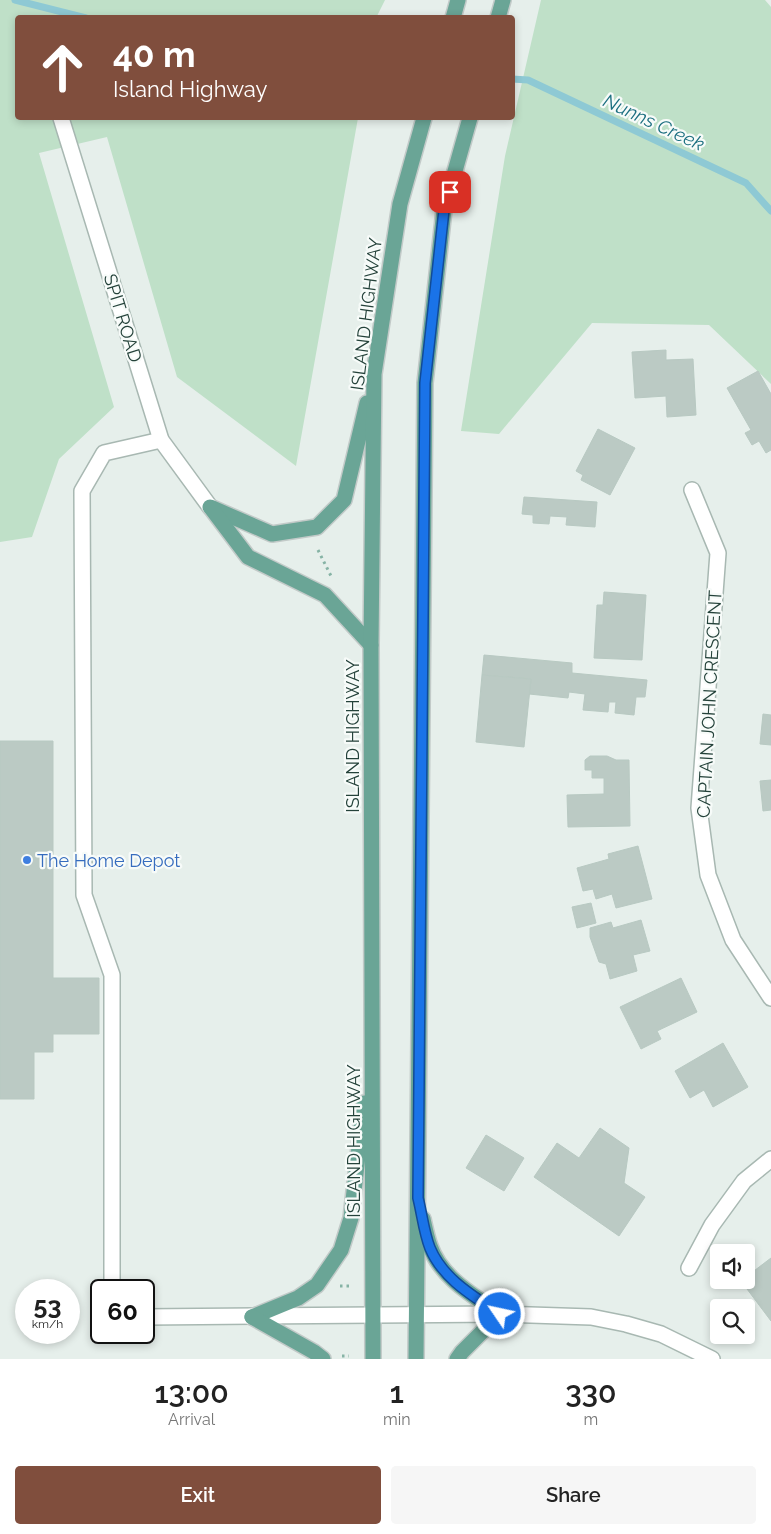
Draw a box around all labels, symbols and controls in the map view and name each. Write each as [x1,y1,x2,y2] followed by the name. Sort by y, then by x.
[113,34,195,75] text: 40 m
[30,35,95,100] icon: ahead
[113,76,267,102] text: Island Highway
[600,89,708,155] water label: Nunns Creek
[429,171,471,213] pin
[436,178,464,206] icon: arrive
[346,236,386,391] street label: ISLAND HIGHWAY
[100,271,146,365] street label: SPIT ROAD
[693,590,725,818] street label: CAPTAIN JOHN CRESCENT
[342,659,363,813] street label: ISLAND HIGHWAY
[37,850,180,871] place label: The Home Depot
[21,854,33,866] marker: The Home Depot
[343,1064,364,1218] street label: ISLAND HIGHWAY
[710,1244,755,1344] map controls
[710,1244,755,1289] button: sound
[90,1279,155,1344] speed limit sign: 60
[473,1287,525,1339] position arrow
[34,1290,61,1320] text: 53
[710,1299,755,1344] button: search
[32,1317,63,1331] text: km/h
[154,1375,229,1410] text: 13:00
[390,1375,404,1410] text: 1
[565,1375,617,1410] text: 330
[168,1410,215,1429] text: Arrival
[383,1410,411,1429] text: min
[583,1410,598,1429] text: m
[15,1466,381,1524] button: Exit
[391,1466,756,1524] button: Share

